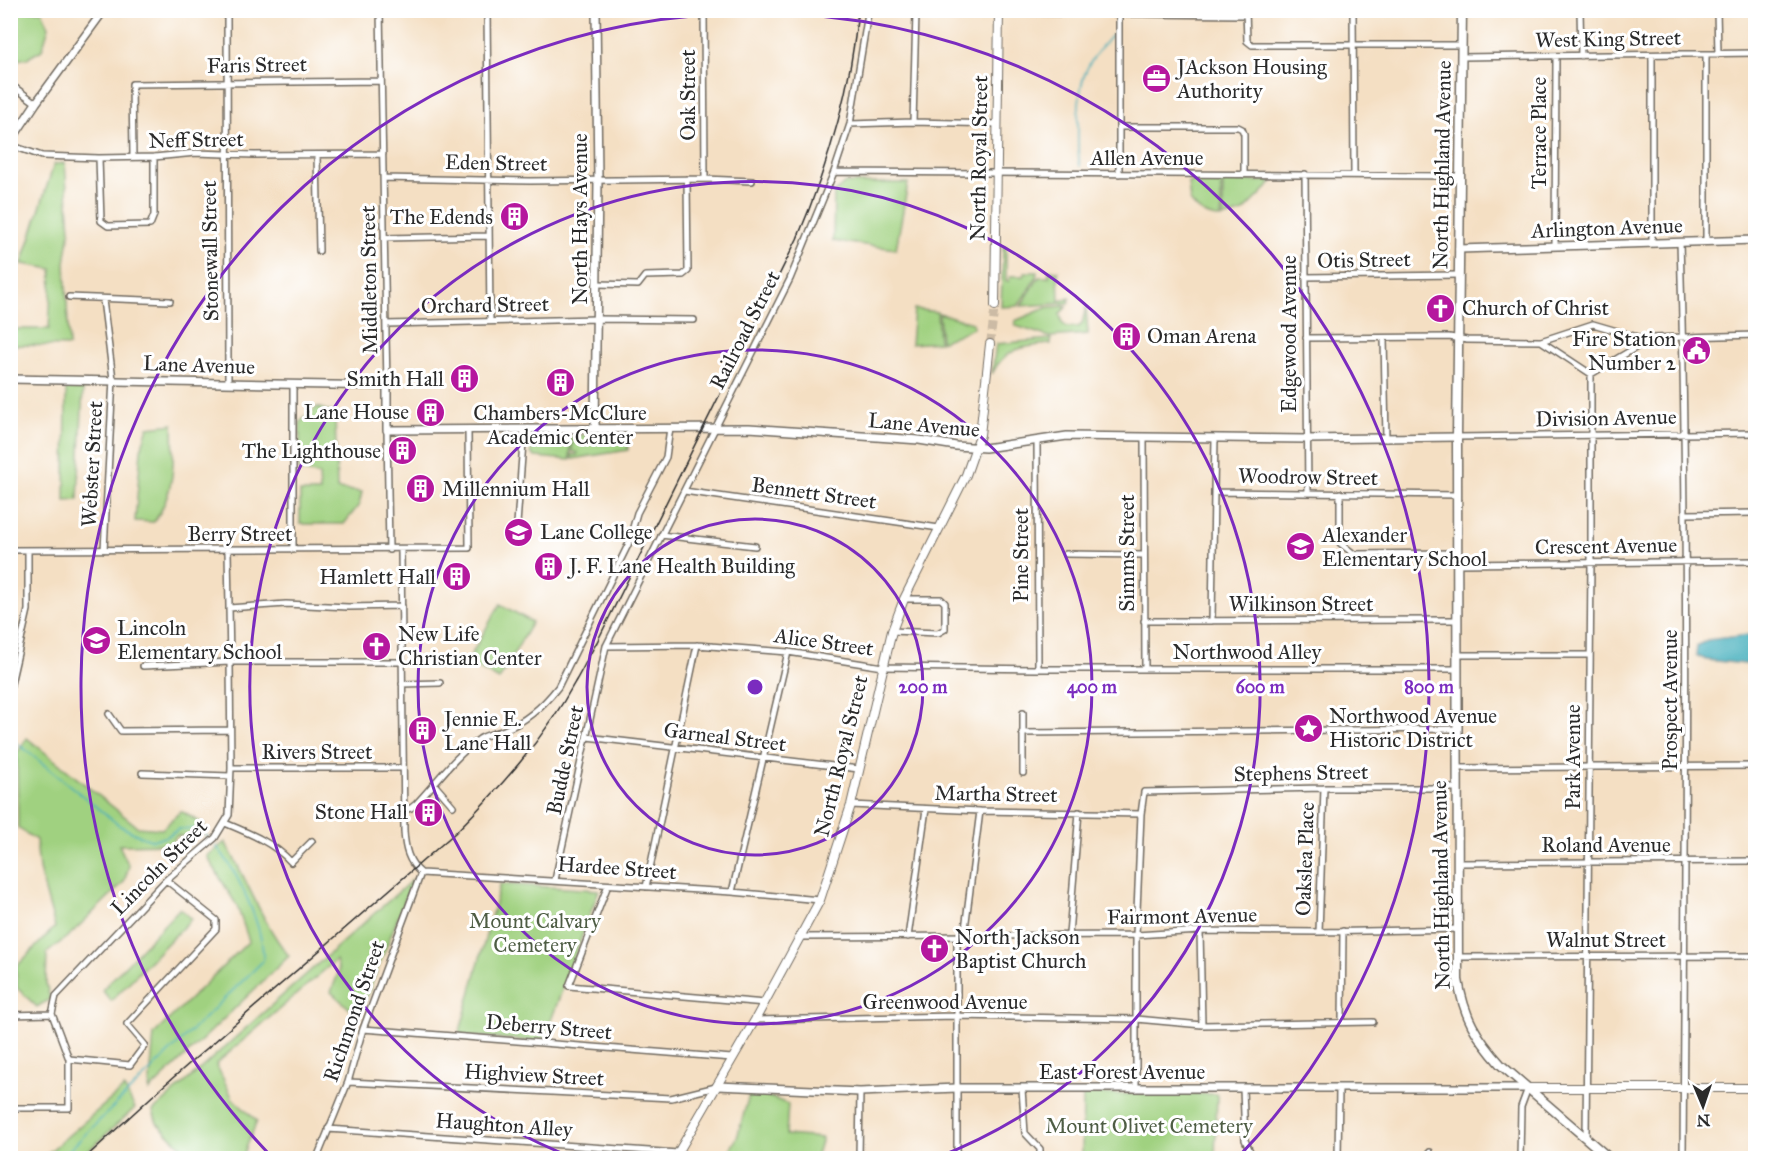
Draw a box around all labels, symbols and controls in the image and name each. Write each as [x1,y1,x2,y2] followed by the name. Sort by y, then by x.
[1535,25,1682,53] street label: West King Street
[675,49,701,141] street label: Oak Street
[207,51,308,79] street label: Faris Street
[1175,54,1327,104] place label: JAckson Housing Authority
[1427,60,1457,270] street label: North Highland Avenue
[1140,63,1172,95] office icon: JAckson Housing Authority
[965,74,993,241] street label: North Royal Street
[1526,77,1552,189] street label: Terrace Place
[148,126,245,154] street label: Neff Street
[567,133,593,305] street label: North Hays Avenue
[1089,145,1204,171] street label: Allen Avenue
[445,149,548,177] street label: Eden Street
[196,180,224,322] street label: Stonewall Street
[498,201,530,233] building icon: The Edends
[390,204,493,230] place label: The Edends
[355,205,383,355] street label: Middleton Street
[1530,212,1683,244] street label: Arlington Avenue
[1317,246,1412,274] street label: Otis Street
[1276,255,1302,413] street label: Edgewood Avenue
[704,266,786,394] street label: Railroad Street
[421,291,550,319] street label: Orchard Street
[1425,292,1457,324] church icon: Church of Christ
[1462,295,1609,321] place label: Church of Christ
[1110,320,1142,352] building icon: Oman Arena
[1147,323,1256,349] place label: Oman Arena
[1572,326,1677,376] place label: Fire Station Number 2
[1681,335,1713,367] public building icon: Fire Station Number 2
[143,350,256,380] street label: Lane Avenue
[449,363,481,395] building icon: Smith Hall
[347,366,444,392] place label: Smith Hall
[544,366,576,398] building icon: Chambers-McClure Academic Center
[414,396,446,428] building icon: Lane House
[304,399,409,425] place label: Lane House
[76,400,108,528] street label: Webster Street
[473,400,647,450] place label: Chambers-McClure Academic Center
[1535,404,1677,432] street label: Division Avenue
[867,407,981,443] street label: Lane Avenue
[386,435,418,467] building icon: The Lighthouse
[242,438,381,464] place label: The Lighthouse
[1238,463,1379,491] street label: Woodrow Street
[750,471,879,515] street label: Bennett Street
[405,473,437,505] building icon: Millennium Hall
[442,476,590,502] place label: Millennium Hall
[1114,494,1140,612] street label: Simms Street
[1008,507,1034,602] street label: Pine Street
[503,516,535,548] school or university icon: Lane College
[540,519,653,545] place label: Lane College
[188,521,293,547] street label: Berry Street
[1321,522,1487,572] place label: Alexander Elementary School
[1285,531,1317,563] school or university icon: Alexander Elementary School
[1535,532,1678,560] street label: Crescent Avenue
[532,550,564,582] building icon: J. F. Lane Health Building
[567,553,795,579] place label: J. F. Lane Health Building
[441,561,473,593] building icon: Hamlett Hall
[319,564,436,590] place label: Hamlett Hall
[1229,591,1374,617] street label: Wilkinson Street
[117,615,282,665] place label: Lincoln Elementary School
[398,621,542,671] place label: New Life Christian Center
[772,622,876,662] street label: Alice Street
[80,624,112,656] school or university icon: Lincoln Elementary School
[1657,629,1683,771] street label: Prospect Avenue
[361,630,393,662] church icon: New Life Christian Center
[1173,639,1323,665] street label: Northwood Alley
[808,672,874,840] street label: North Royal Street
[899,676,948,698] text: 200 m
[1067,676,1118,699] text: 400 m
[1235,676,1285,698] text: 600 m
[1404,676,1455,698] text: 800 m
[745,677,765,697] centre of rings
[541,702,589,817] street label: Budde Street
[1329,703,1497,753] place label: Northwood Avenue Historic District
[1560,704,1586,810] street label: Park Avenue
[442,706,532,756] place label: Jennie E. Lane Hall
[1292,712,1324,744] place icon: Northwood Avenue Historic District
[407,715,439,747] building icon: Jennie E. Lane Hall
[662,717,788,757] street label: Garneal Street
[261,739,373,765] street label: Rivers Street
[1233,759,1369,787] street label: Stephens Street
[934,780,1058,808] street label: Martha Street
[1426,780,1456,990] street label: North Highland Avenue
[413,796,445,828] building icon: Stone Hall
[315,799,408,825] place label: Stone Hall
[1290,801,1320,917] street label: Oakslea Place
[105,813,213,921] street label: Lincoln Street
[1541,832,1671,858] street label: Roland Avenue
[556,851,678,885] street label: Hardee Street
[1107,902,1258,930] street label: Fairmont Avenue
[469,908,602,958] park label: Mount Calvary Cemetery
[955,924,1087,974] place label: North Jackson Baptist Church
[1546,927,1667,953] street label: Walnut Street
[918,933,950,965] church icon: North Jackson Baptist Church
[318,936,391,1085] street label: Richmond Street
[863,989,1028,1015] street label: Greenwood Avenue
[485,1009,614,1046] street label: Deberry Street
[463,1058,605,1092] street label: Highview Street
[1039,1059,1206,1085] street label: East Forest Avenue
[1673,1076,1733,1136] north arrow
[434,1107,575,1143] street label: Haughton Alley
[1696,1111,1711,1130] text: N
[1045,1113,1254,1139] park label: Mount Olivet Cemetery

